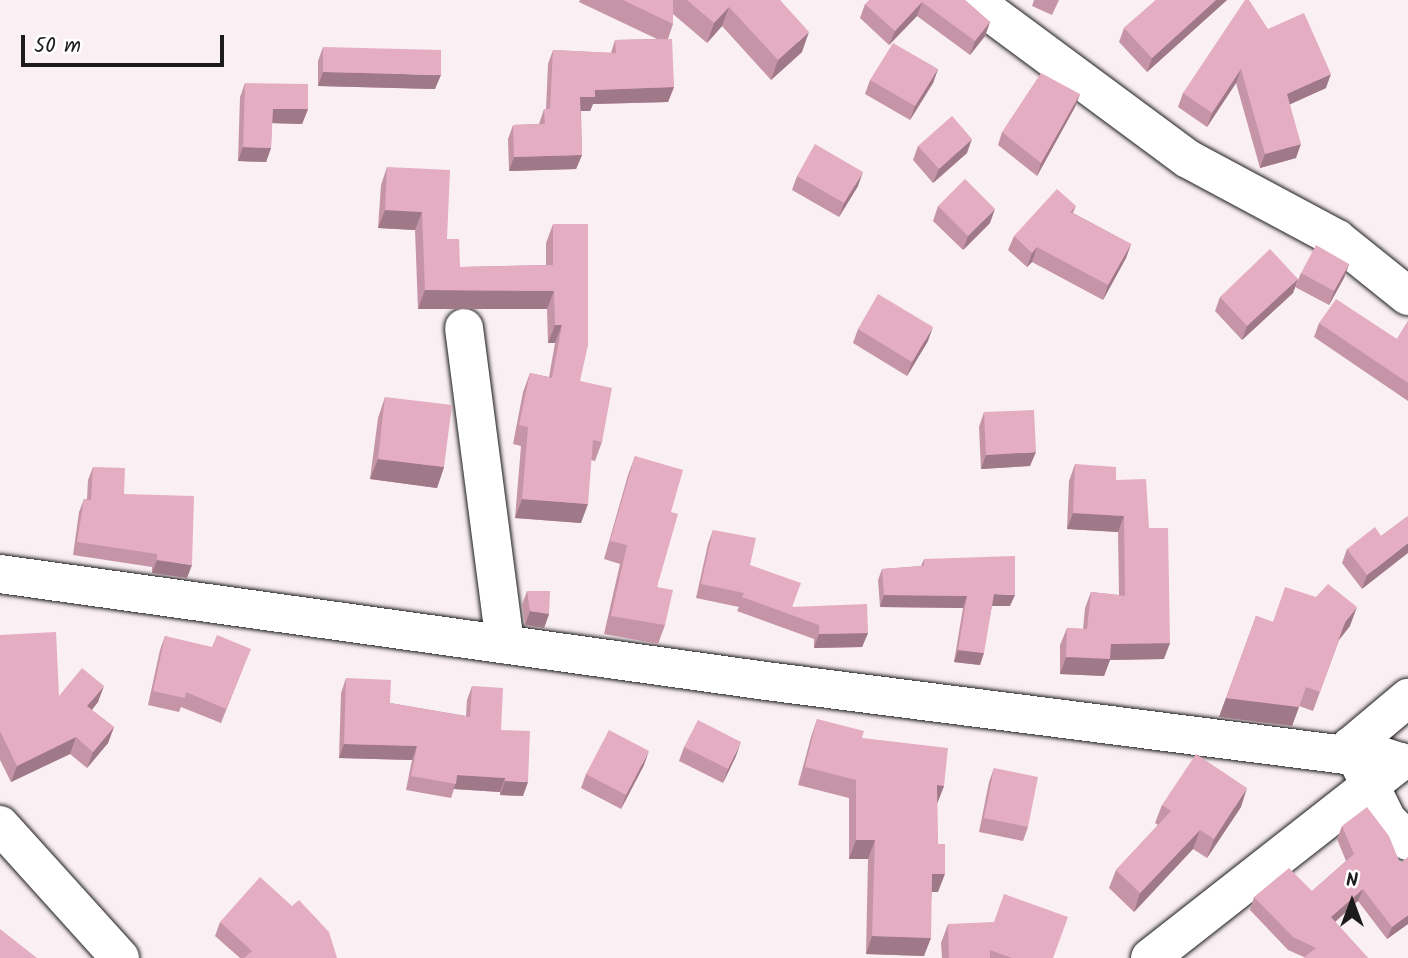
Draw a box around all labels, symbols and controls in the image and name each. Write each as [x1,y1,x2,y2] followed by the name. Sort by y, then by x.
[24,21,228,65] scale bar
[34,30,81,63] text: 50 m
[1346,866,1358,896] text: N
[1317,867,1387,937] north arrow

